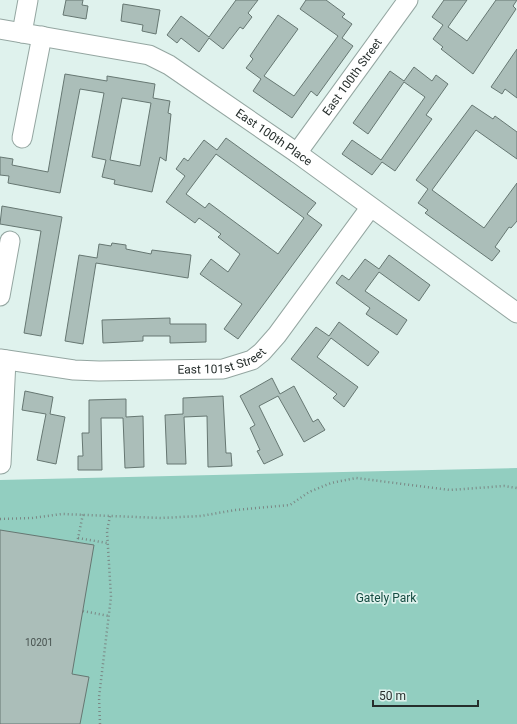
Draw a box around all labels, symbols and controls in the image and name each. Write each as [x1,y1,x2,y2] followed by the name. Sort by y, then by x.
[320,36,385,118] street label: East 100th Street
[233,106,315,169] street label: East 100th Place
[177,345,269,377] street label: East 101st Street
[356,591,417,605] park label: Gately Park
[25,637,53,648] house number: 10201
[373,682,478,708] scale bar
[379,689,406,703] text: 50 m

